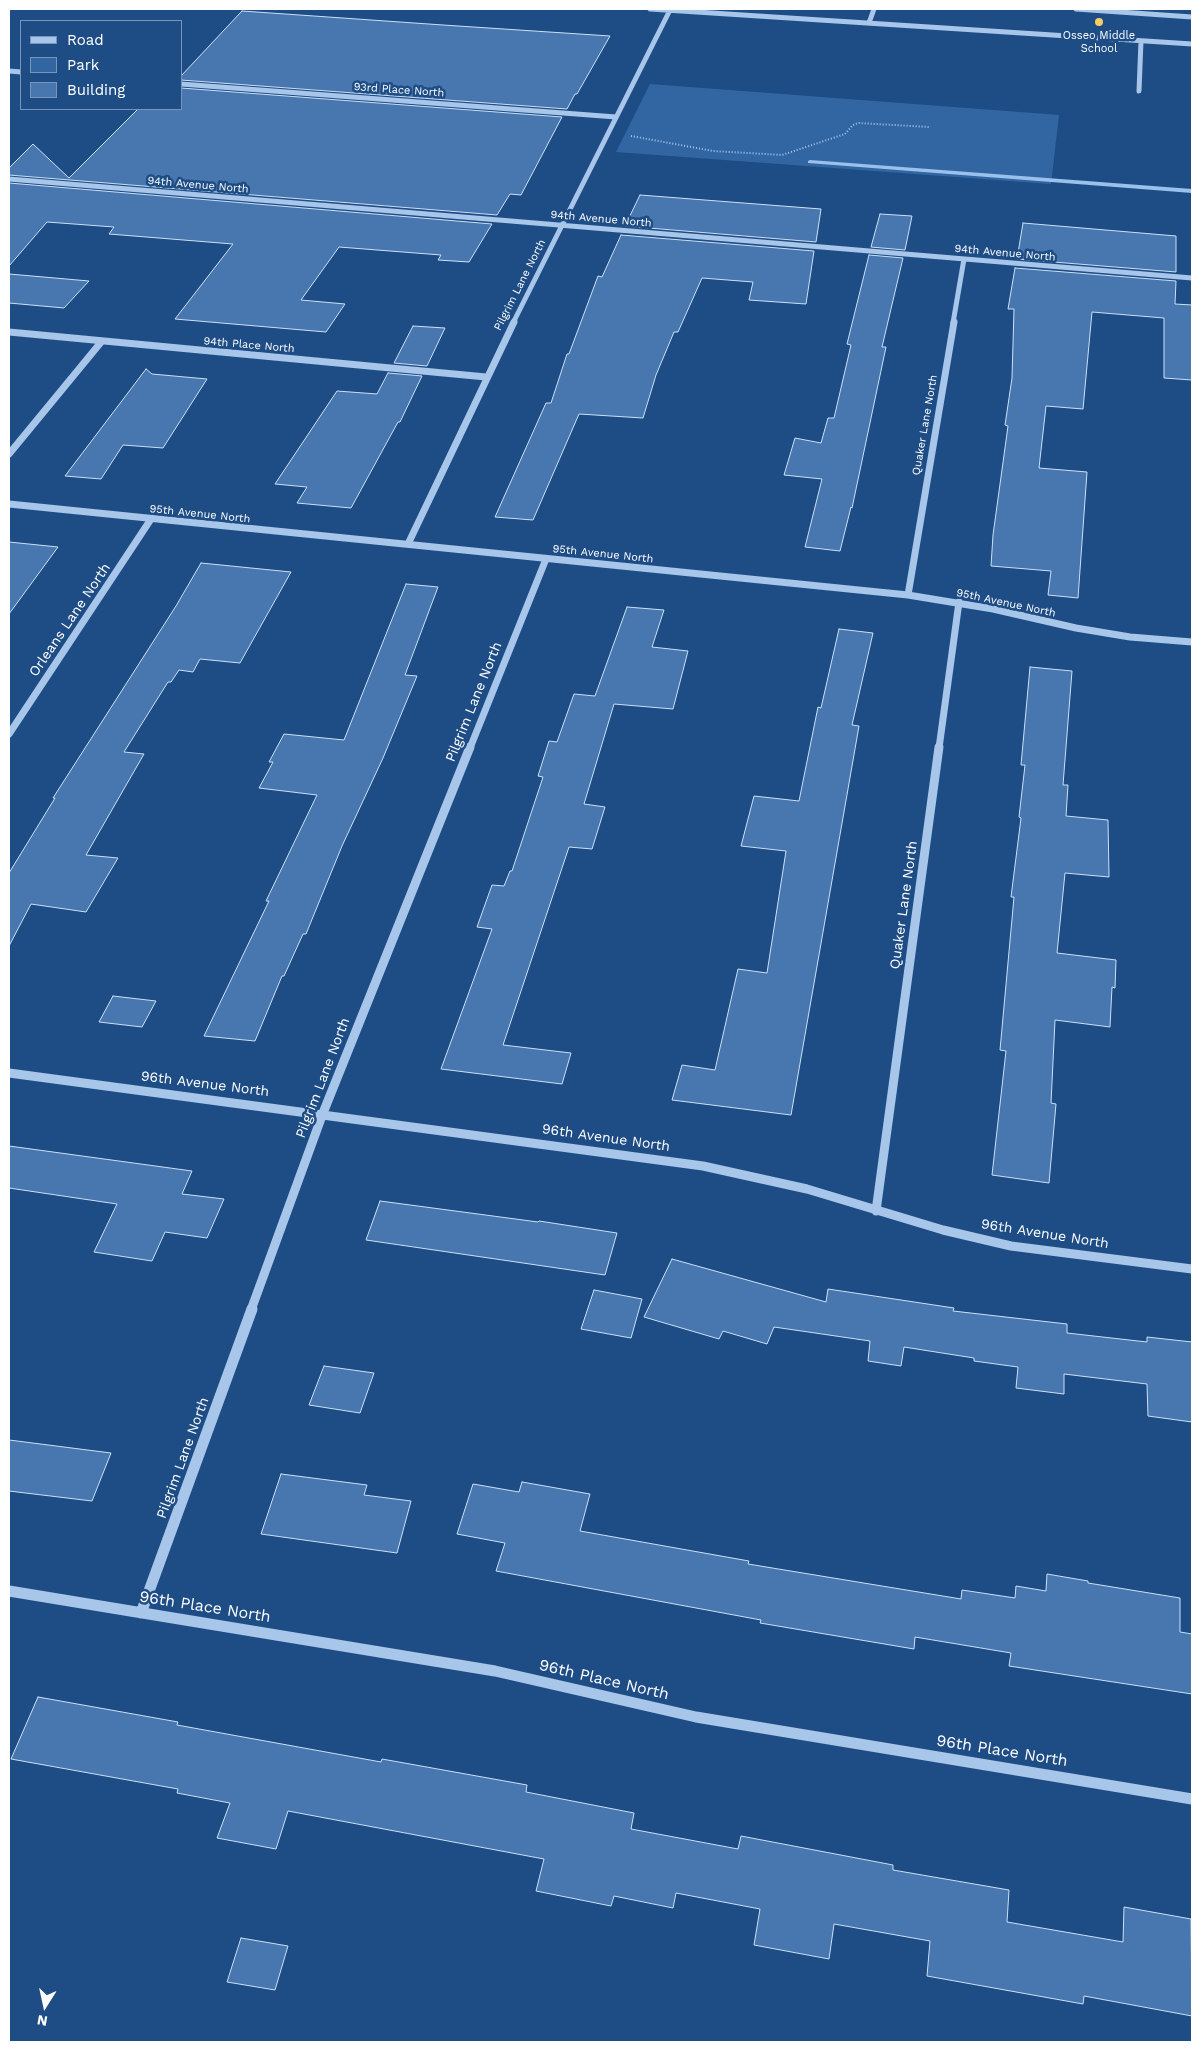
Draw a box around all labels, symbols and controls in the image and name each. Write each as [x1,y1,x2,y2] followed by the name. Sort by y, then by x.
[1093,16,1105,28] marker: Osseo Middle School
[20,20,182,110] legend
[1063,29,1135,55] place label: Osseo Middle School
[67,31,104,49] text: Road
[67,56,99,74] text: Park
[353,80,445,100] street label: 93rd Place North
[67,81,125,99] text: Building
[147,174,249,196] street label: 94th Avenue North
[550,208,652,230] street label: 94th Avenue North
[491,237,549,333] street label: Pilgrim Lane North
[954,242,1056,264] street label: 94th Avenue North
[203,334,295,356] street label: 94th Place North
[910,374,940,476] street label: Quaker Lane North
[149,502,251,526] street label: 95th Avenue North
[552,542,654,566] street label: 95th Avenue North
[26,560,114,680] street label: Orleans Lane North
[955,586,1057,620] street label: 95th Avenue North
[442,640,506,764] street label: Pilgrim Lane North
[887,840,921,970] street label: Quaker Lane North
[292,1015,354,1141] street label: Pilgrim Lane North
[140,1068,270,1100] street label: 96th Avenue North
[541,1121,671,1155] street label: 96th Avenue North
[980,1216,1110,1252] street label: 96th Avenue North
[153,1395,213,1521] street label: Pilgrim Lane North
[138,1587,272,1627] street label: 96th Place North
[537,1656,671,1704] street label: 96th Place North
[935,1731,1069,1771] street label: 96th Place North
[20,1981,70,2031] north arrow
[36,2012,49,2030] text: N

